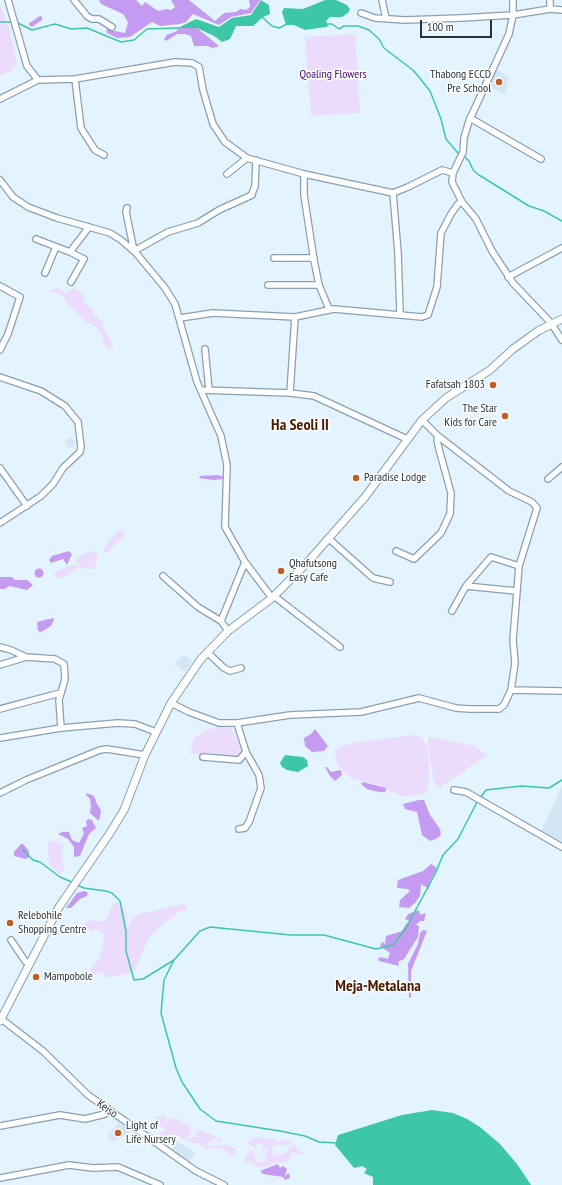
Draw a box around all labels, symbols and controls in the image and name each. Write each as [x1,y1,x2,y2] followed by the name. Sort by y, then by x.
[422,12,494,38] scale bar
[427,19,454,34] text: 100 m
[299,68,367,82] park label: Qoaling Flowers
[430,68,491,96] place label: Thabong ECCD Pre School
[494,77,504,87] marker: Thabong ECCD Pre School
[426,378,485,392] place label: Fafatsah 1803
[488,380,498,390] marker: Fafatsah 1803
[444,402,497,430] place label: The Star Kids for Care
[500,411,510,421] marker: The Star Kids for Care
[271,415,329,435] district label: Ha Seoli II
[364,471,426,485] place label: Paradise Lodge
[351,473,361,483] marker: Paradise Lodge
[289,557,337,585] place label: Qhafutsong Easy Cafe
[276,566,286,576] marker: Qhafutsong Easy Cafe
[18,909,87,937] place label: Relebohile Shopping Centre
[5,918,15,928] marker: Relebohile Shopping Centre
[44,970,93,984] place label: Mampobole
[31,972,41,982] marker: Mampobole
[335,976,421,996] district label: Meja-Metalana
[94,1097,120,1121] street label: Keiso
[126,1119,176,1147] place label: Light of Life Nursery
[113,1128,123,1138] marker: Light of Life Nursery

